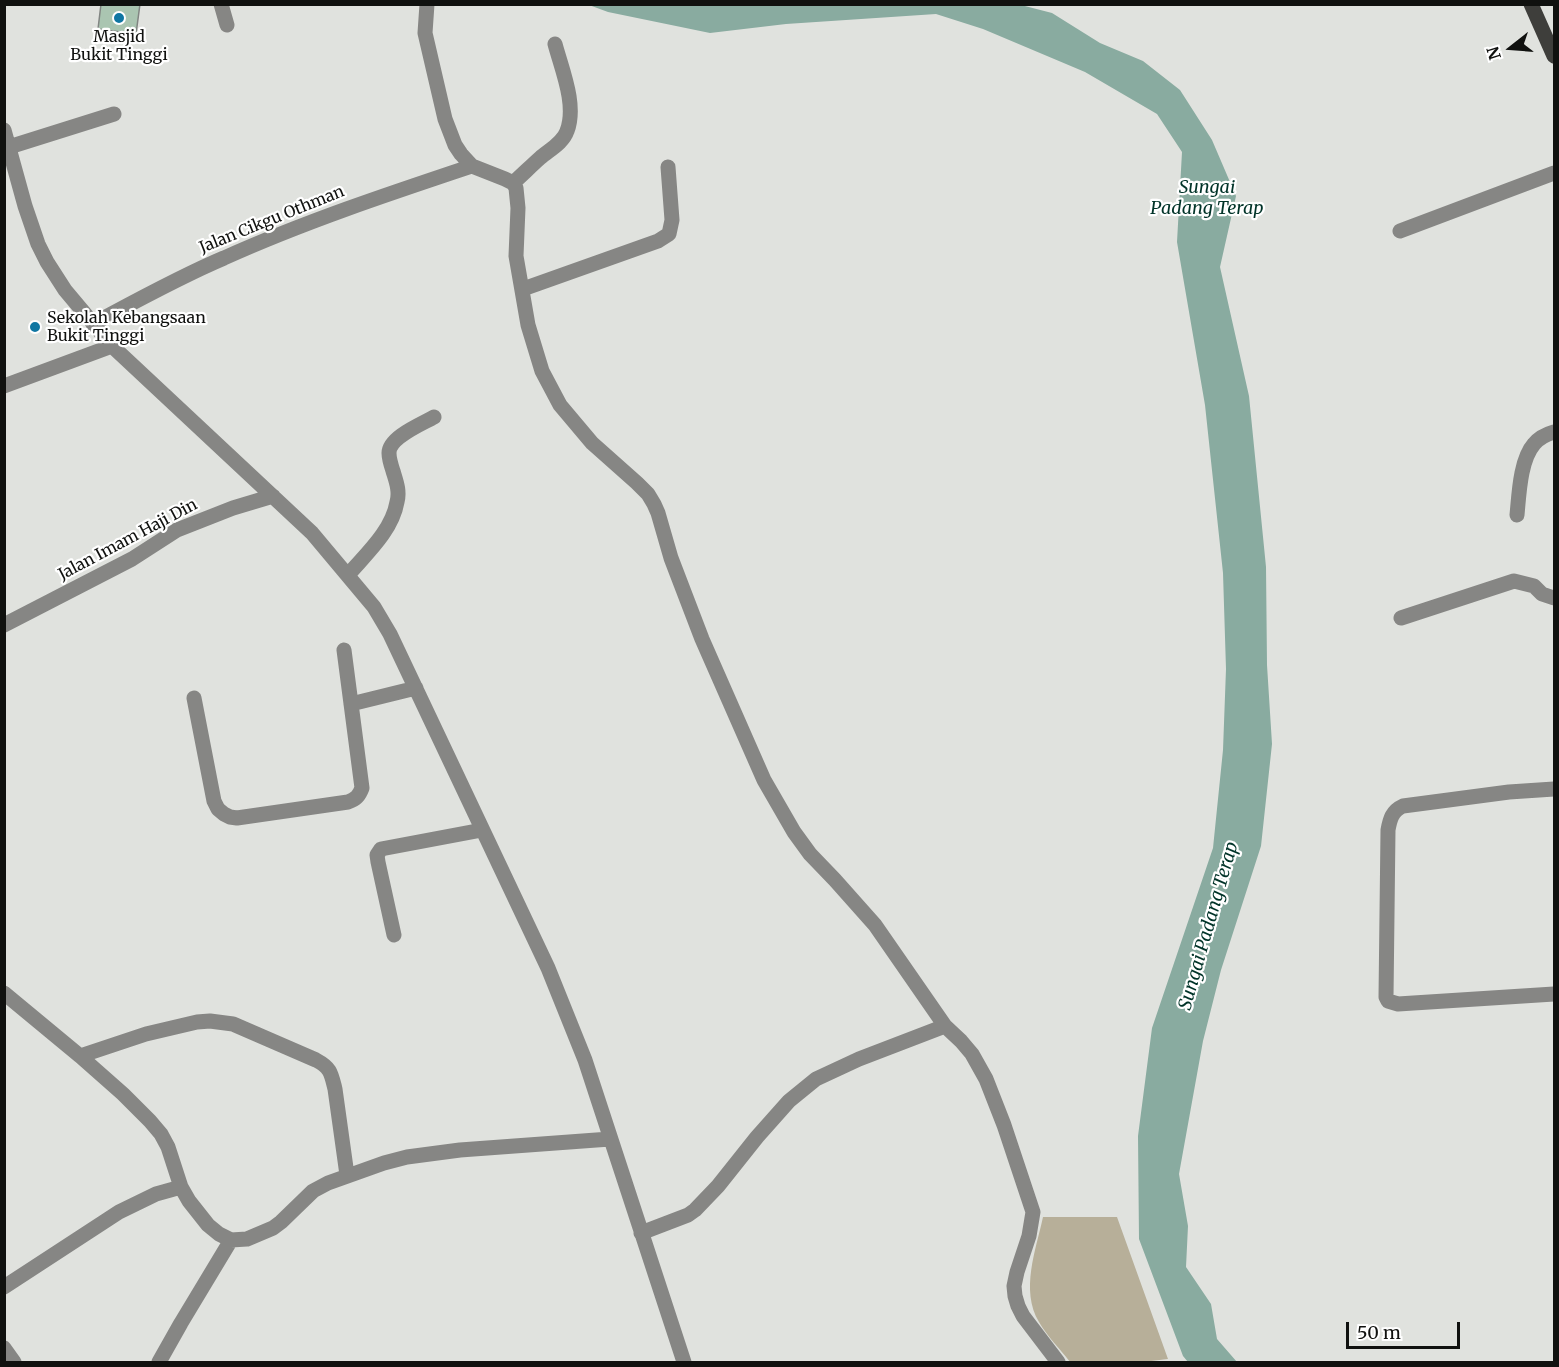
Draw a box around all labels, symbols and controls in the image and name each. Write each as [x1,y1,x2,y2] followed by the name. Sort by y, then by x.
[112,11,126,25] marker: Masjid Bukit Tinggi
[1481,18,1541,78] north arrow
[70,27,168,65] place label: Masjid Bukit Tinggi
[1482,44,1505,62] text: N
[1150,177,1264,219] water label: Sungai Padang Terap
[197,182,347,258] street label: Jalan Cikgu Othman
[47,308,206,346] place label: Sekolah Kebangsaan Bukit Tinggi
[28,320,42,334] marker: Sekolah Kebangsaan Bukit Tinggi
[55,495,201,585] street label: Jalan Imam Haji Din
[1175,840,1243,1012] water label: Sungai Padang Terap
[1349,1310,1463,1348] scale bar
[1357,1321,1401,1344] text: 50 m

